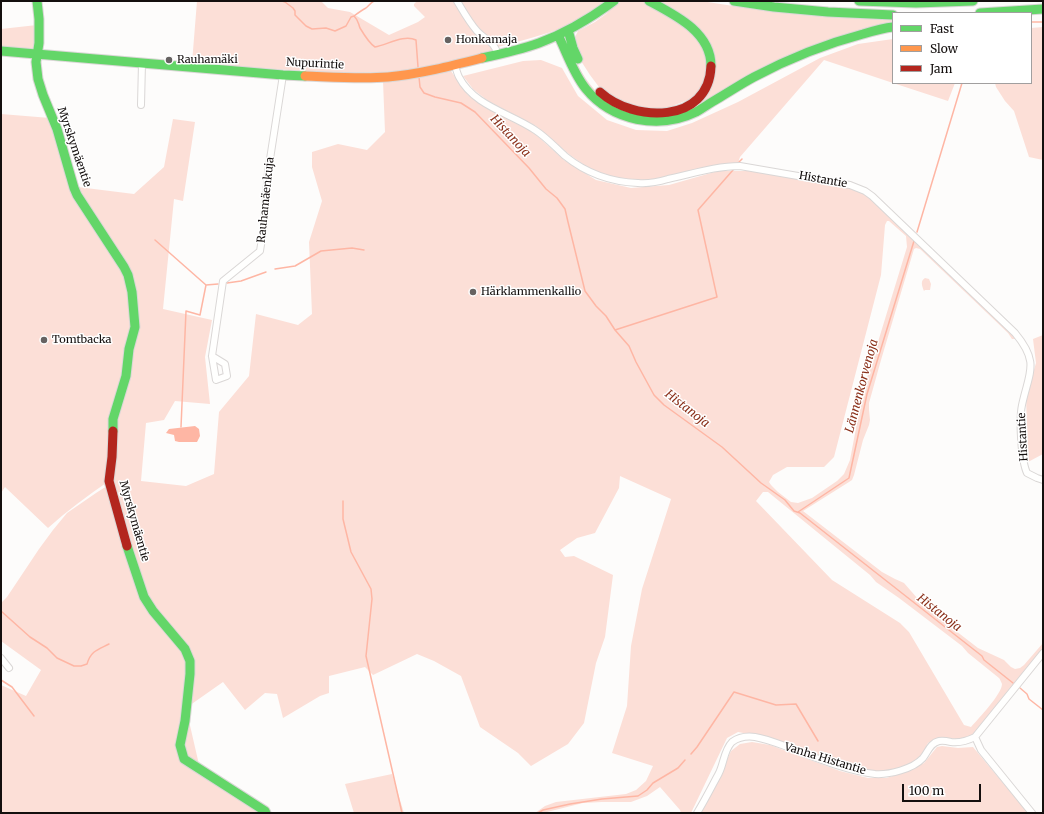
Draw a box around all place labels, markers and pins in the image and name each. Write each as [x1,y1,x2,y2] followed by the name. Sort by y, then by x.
[456,33,517,47] place label: Honkamaja
[443,35,453,45] marker: Honkamaja
[177,53,238,67] place label: Rauhamäki
[164,55,174,65] marker: Rauhamäki
[481,285,581,299] place label: Härklammenkallio
[468,287,478,297] marker: Härklammenkallio
[52,333,112,347] place label: Tomtbacka
[39,335,49,345] marker: Tomtbacka

